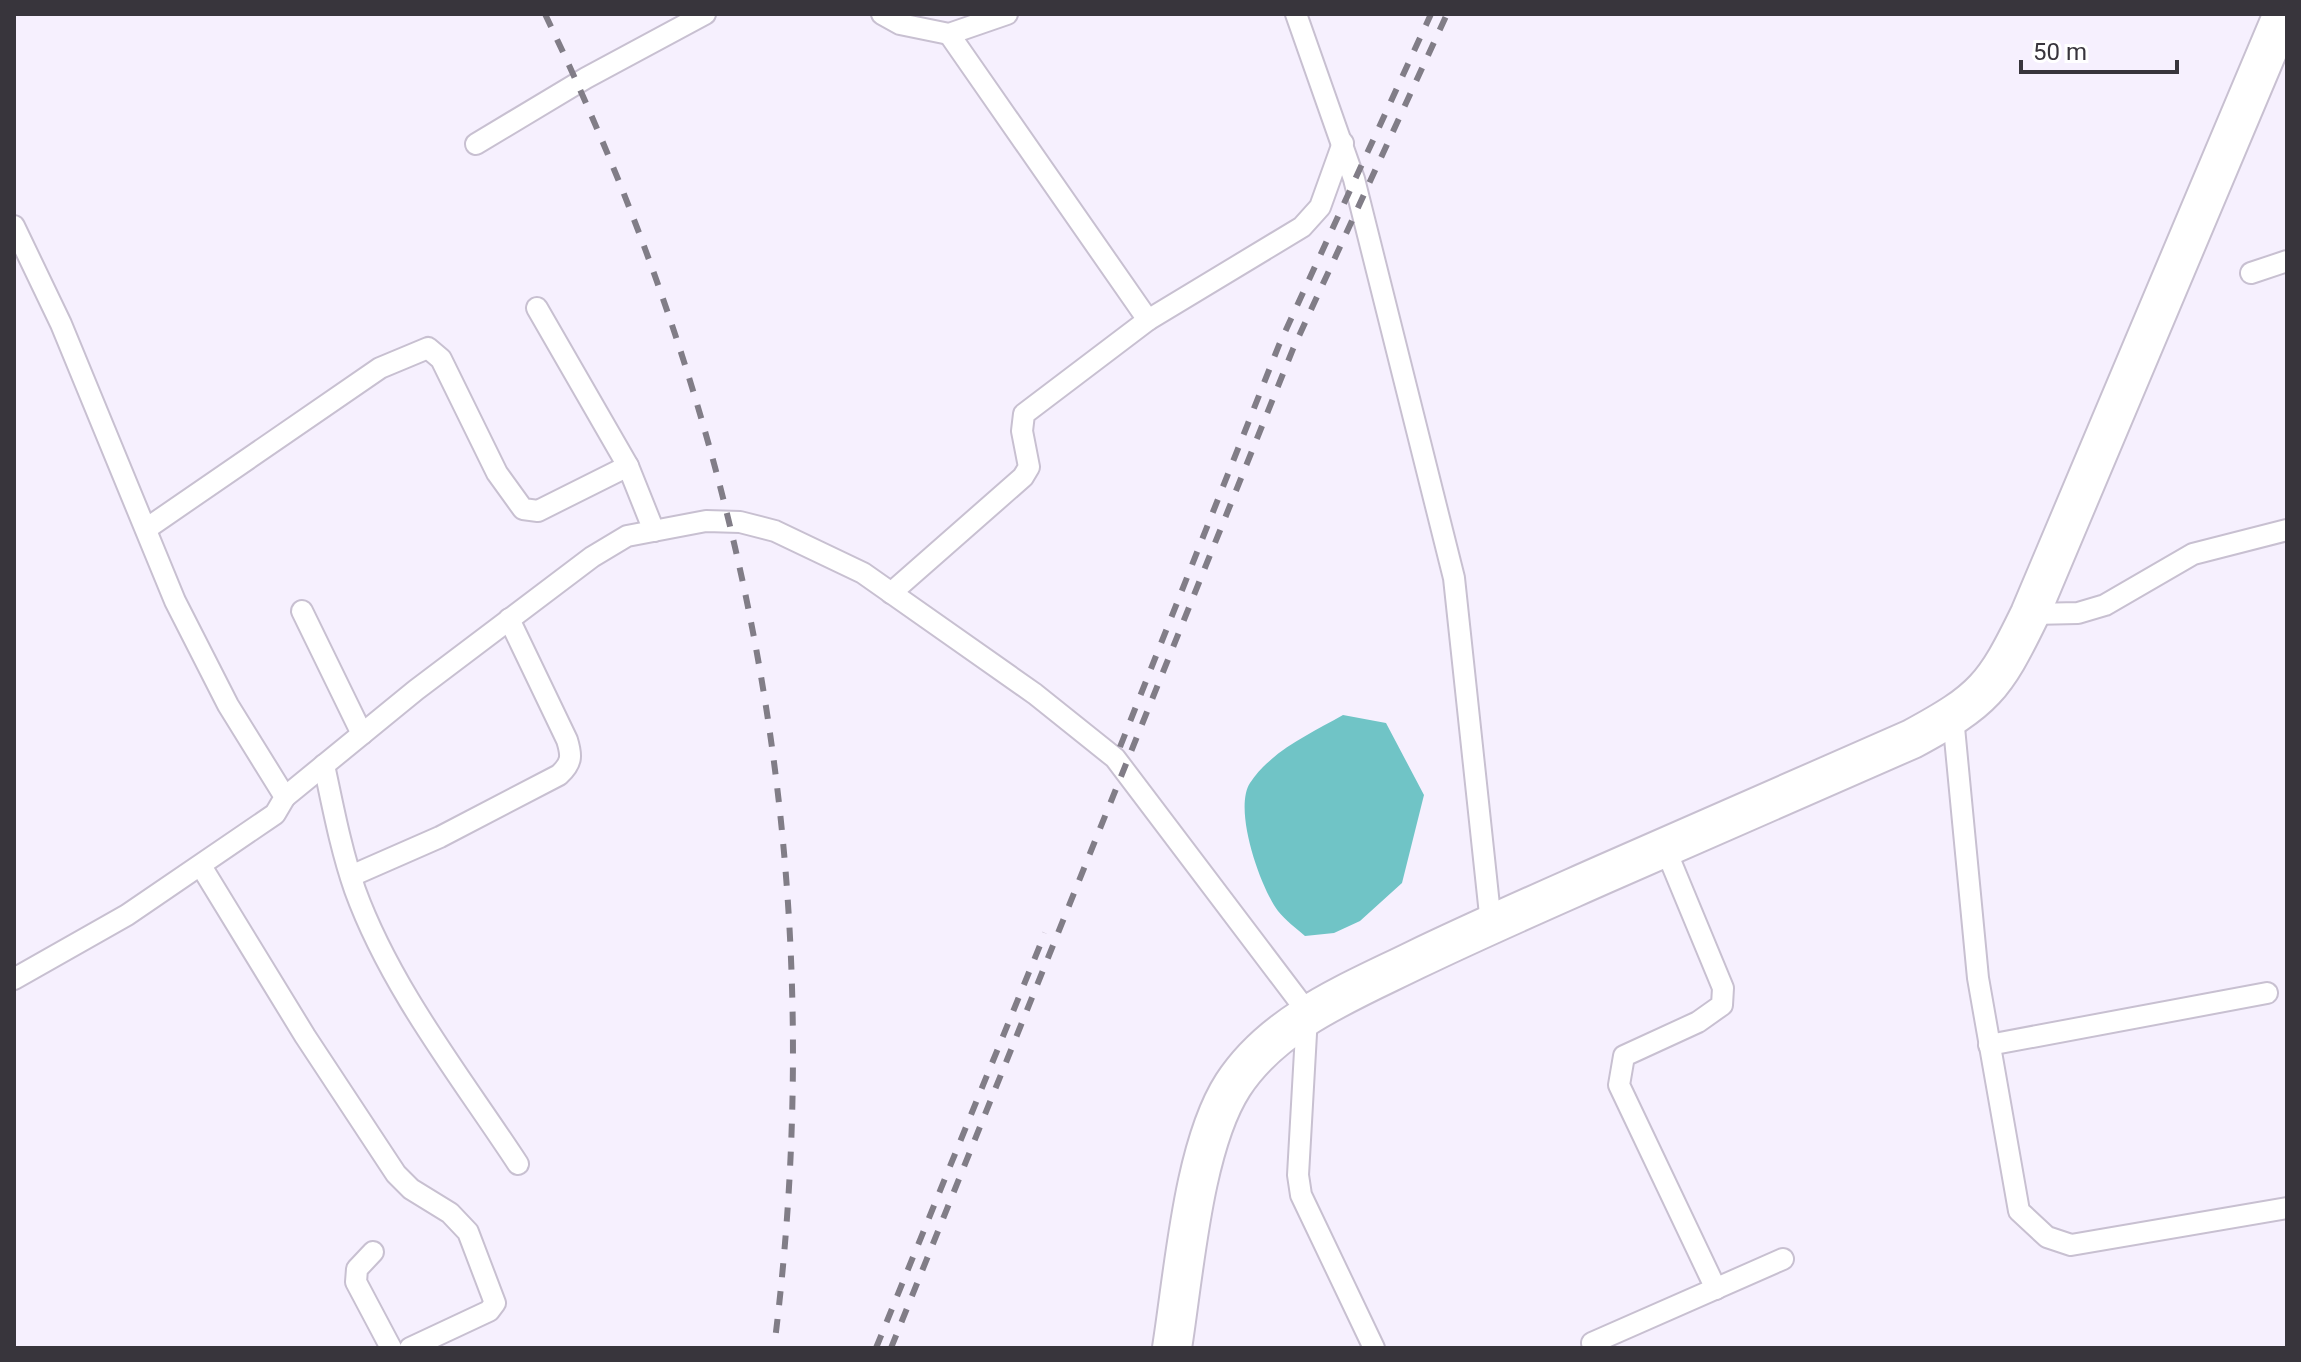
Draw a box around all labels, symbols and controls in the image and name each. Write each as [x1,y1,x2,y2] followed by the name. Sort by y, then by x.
[2021,24,2177,74] scale bar
[2033,38,2087,66] text: 50 m

